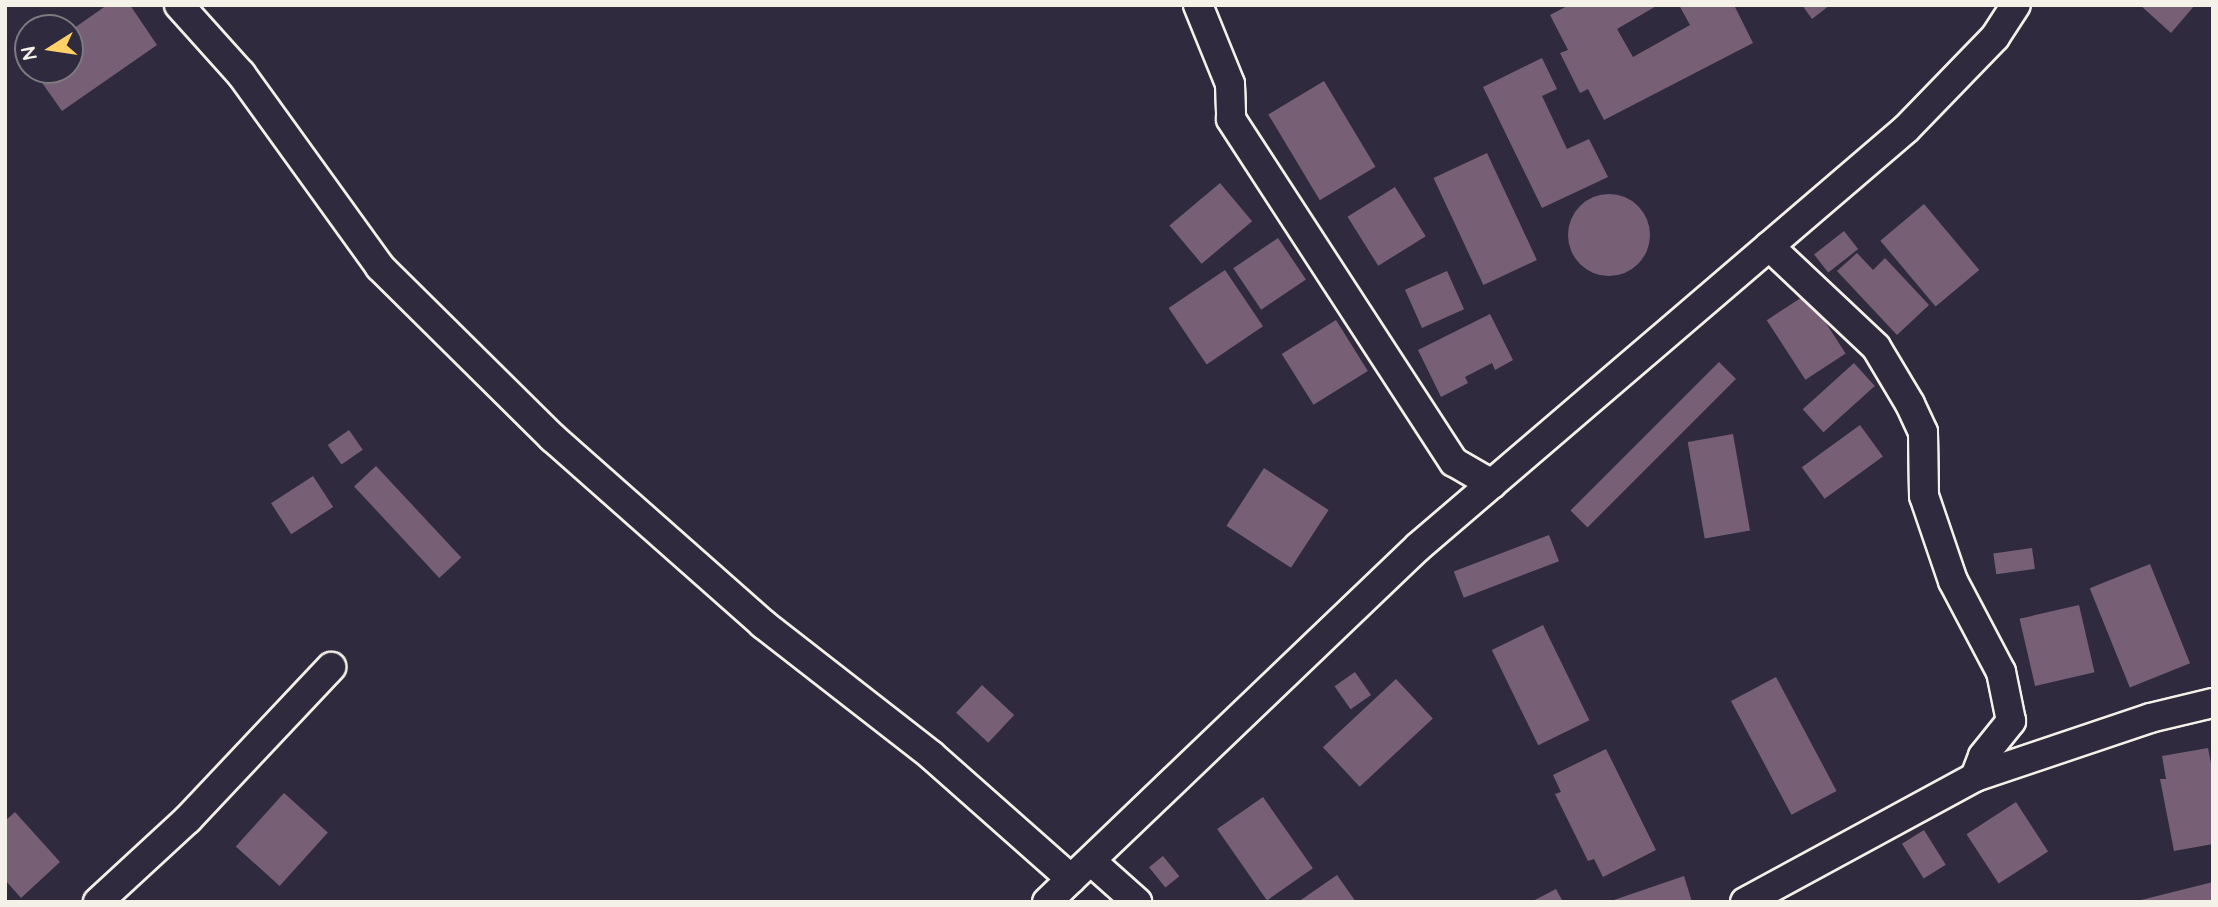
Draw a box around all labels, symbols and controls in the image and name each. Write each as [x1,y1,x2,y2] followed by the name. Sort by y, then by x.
[14,14,84,84] north arrow
[15,44,44,62] text: N

